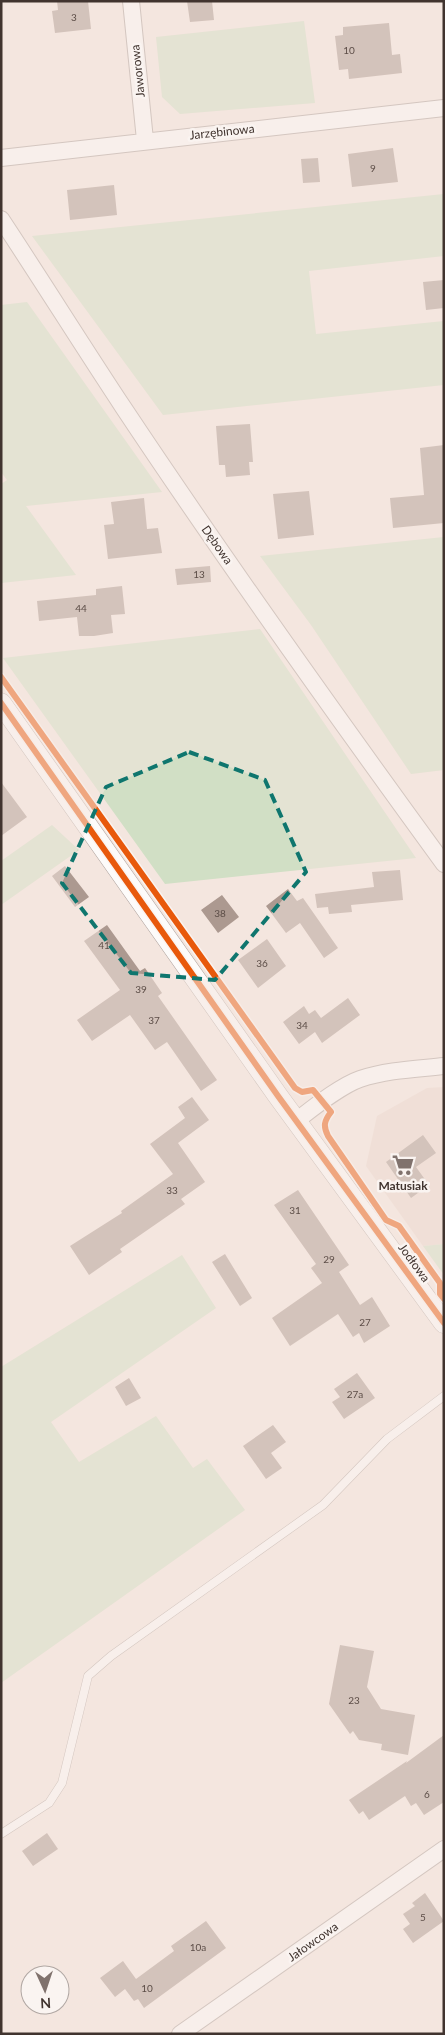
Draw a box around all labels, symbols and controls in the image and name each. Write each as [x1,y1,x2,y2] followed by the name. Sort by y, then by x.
[71,11,77,23] house number: 3
[127,44,148,98] street label: Jaworowa
[343,44,355,56] house number: 10
[189,121,255,142] street label: Jarzębinowa
[370,162,376,174] house number: 9
[199,522,236,567] street label: Dębowa
[193,568,205,580] house number: 13
[75,602,87,614] house number: 44
[214,907,226,919] house number: 38
[98,939,110,951] house number: 41
[256,957,268,969] house number: 36
[135,983,147,995] house number: 39
[148,1014,160,1026] house number: 37
[296,1019,308,1031] house number: 34
[390,1152,416,1178] supermarket icon: Matusiak
[378,1178,428,1193] place label: Matusiak
[166,1184,178,1196] house number: 33
[289,1204,301,1216] house number: 31
[395,1240,433,1285] street label: Jodłowa
[323,1253,335,1265] house number: 29
[359,1316,371,1328] house number: 27
[347,1388,363,1400] house number: 27a
[348,1694,360,1706] house number: 23
[424,1788,430,1800] house number: 6
[420,1911,426,1923] house number: 5
[285,1919,341,1964] street label: Jałowcowa
[190,1941,206,1953] house number: 10a
[20,1965,70,2015] north arrow
[141,1982,153,1994] house number: 10
[40,1995,52,2012] text: N

